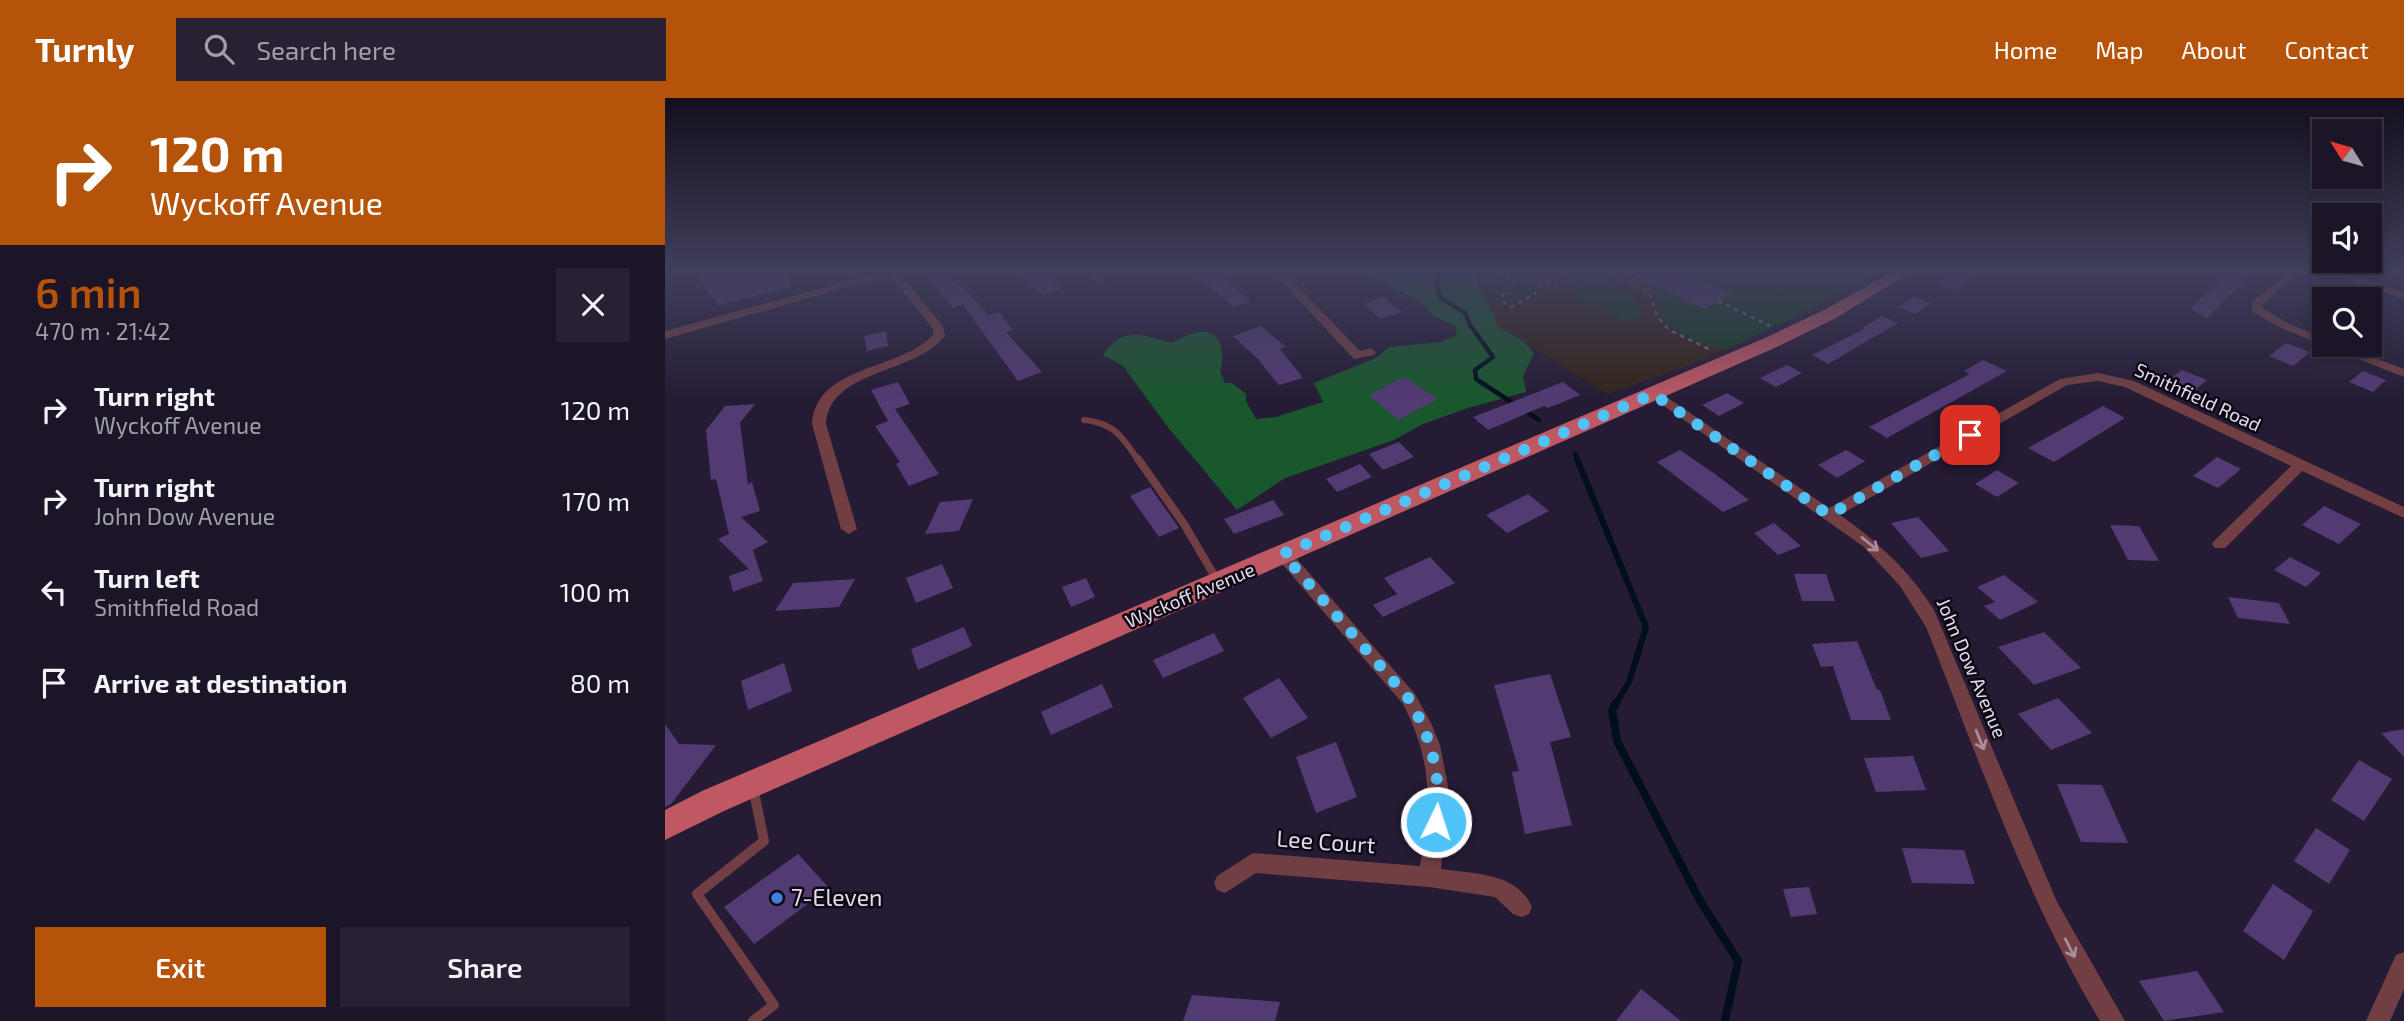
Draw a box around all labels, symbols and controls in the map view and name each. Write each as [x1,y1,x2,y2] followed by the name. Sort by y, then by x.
[176,18,666,81] search box
[35,29,134,69] text: Turnly
[200,30,238,68] icon: search
[256,34,396,65] text: Search here
[1994,35,2057,64] text: Home
[2095,35,2143,64] text: Map
[2181,35,2247,64] text: About
[2285,35,2369,64] text: Contact
[2312,119,2382,189] north arrow
[2312,119,2382,357] map controls
[150,123,284,182] text: 120 m
[35,126,126,217] icon: right
[150,183,383,221] text: Wyckoff Avenue
[2312,203,2382,273] button: sound
[35,266,142,316] text: 6 min
[556,268,630,342] button: close
[2312,287,2382,357] button: search
[35,317,170,345] text: 470 m · 21:42
[2131,357,2265,436] street label: Smithfield Road
[94,380,215,411] text: Turn right
[35,391,73,429] icon: right
[561,394,630,425] text: 120 m
[1940,405,2000,465] pin
[94,411,262,439] text: Wyckoff Avenue
[1951,416,1989,454] icon: arrive
[94,471,215,502] text: Turn right
[35,482,73,520] icon: right
[562,485,630,516] text: 170 m
[94,502,275,530] text: John Dow Avenue
[1860,537,1878,552] one-way arrow
[1122,557,1258,632] street label: Wyckoff Avenue
[94,562,200,593] text: Turn left
[35,573,73,611] icon: left
[560,576,630,607] text: 100 m
[94,593,259,621] text: Smithfield Road
[1933,594,2012,741] street label: John Dow Avenue
[35,664,73,702] icon: arrive
[94,667,347,698] text: Arrive at destination
[570,667,630,698] text: 80 m
[1975,728,1988,750] one-way arrow
[1399,785,1473,859] position arrow
[1276,824,1377,858] street label: Lee Court
[791,883,882,911] place label: 7-Eleven
[769,890,785,906] marker: 7-Eleven
[35,927,326,1007] button: Exit
[340,927,630,1007] button: Share
[2063,938,2077,958] one-way arrow

